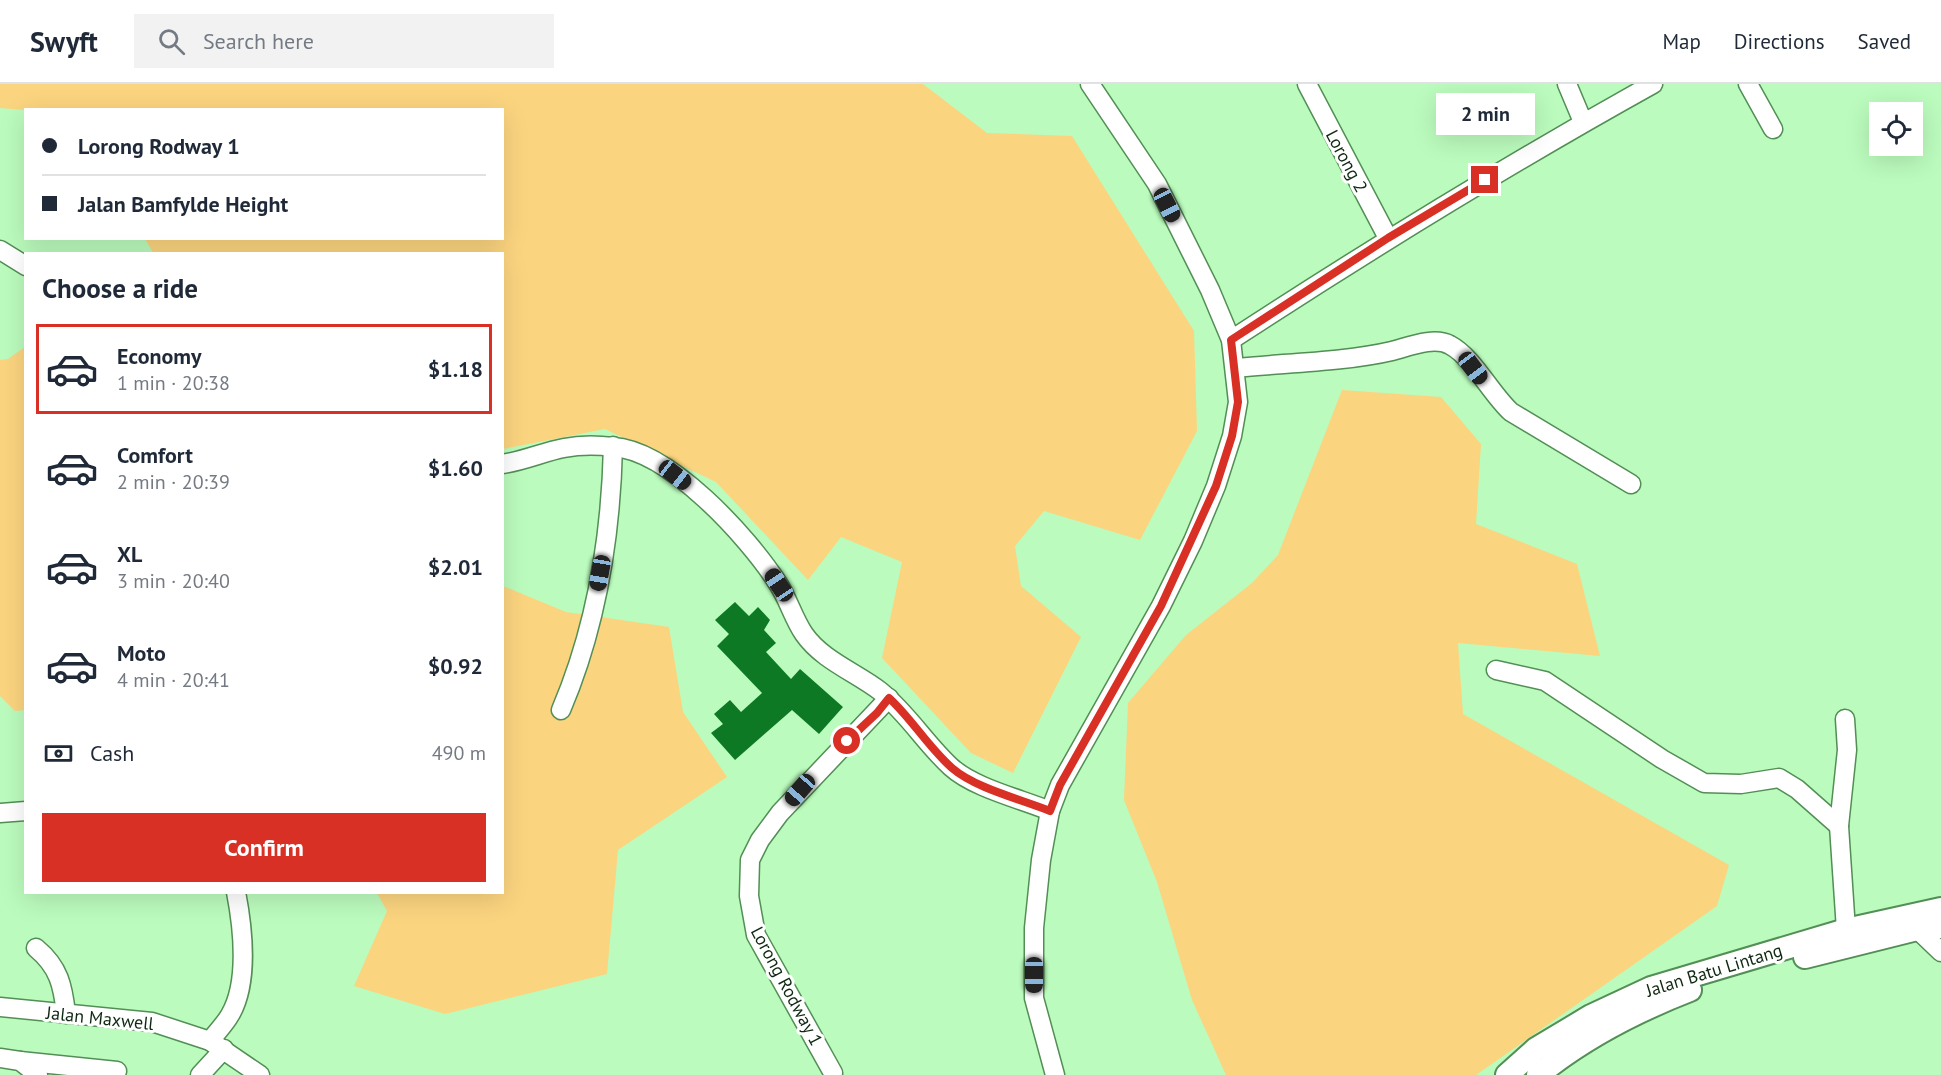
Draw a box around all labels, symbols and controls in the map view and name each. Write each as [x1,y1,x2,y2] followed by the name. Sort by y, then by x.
[134,14,554,68] search box
[30,23,98,60] text: Swyft
[155,25,188,58] icon: search
[203,27,314,55] text: Search here
[1662,28,1701,55] text: Map
[1734,28,1825,55] text: Directions
[1858,28,1911,55] text: Saved
[1436,93,1534,135] callout: 2 min
[1461,101,1510,127] text: 2 min
[1869,102,1923,156] map controls
[1869,102,1923,156] button: locate
[1321,126,1373,196] street label: Lorong 2
[78,132,240,160] text: Lorong Rodway 1
[1471,166,1498,193] route end
[1151,185,1183,225] car
[78,190,288,218] text: Jalan Bamfylde Height
[42,271,198,305] text: Choose a ride
[45,342,99,396] icon: car
[117,342,201,370] text: Economy
[1455,348,1491,388] car
[428,355,483,383] text: $1.18
[117,370,230,396] text: 1 min · 20:38
[45,441,99,495] icon: car
[117,441,193,469] text: Comfort
[428,454,483,482] text: $1.60
[655,457,695,493] car
[117,469,230,495] text: 2 min · 20:39
[45,540,99,594] icon: car
[117,540,142,568] text: XL
[428,553,483,581] text: $2.01
[588,554,612,592] car
[761,565,797,605] car
[117,568,230,594] text: 3 min · 20:40
[45,639,99,693] icon: car
[117,639,166,667] text: Moto
[428,652,483,680] text: $0.92
[117,667,230,693] text: 4 min · 20:41
[833,727,860,754] route start
[42,737,75,770] icon: cash
[90,739,134,767] text: Cash
[432,740,486,766] text: 490 m
[781,771,819,809] car
[42,813,486,882] button: Confirm
[746,922,828,1050] street label: Lorong Rodway 1
[1642,938,1785,1002] street label: Jalan Batu Lintang
[1025,957,1043,993] car
[44,1001,156,1035] street label: Jalan Maxwell

